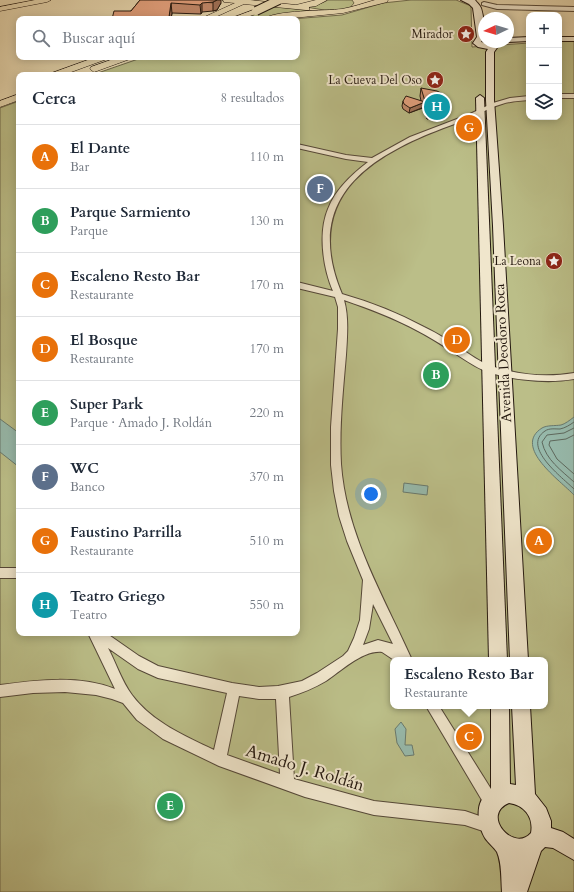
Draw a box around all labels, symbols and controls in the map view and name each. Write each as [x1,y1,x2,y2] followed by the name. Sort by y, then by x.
[478,12,514,48] north arrow
[526,12,562,120] map controls
[526,12,562,48] button: +
[16,16,300,60] search box
[456,24,476,44] place icon: Mirador
[412,26,454,42] place label: Mirador
[30,27,52,49] icon: search
[62,28,135,48] text: Buscar aquí
[526,48,562,84] button: −
[425,70,445,90] place icon: La Cueva Del Oso
[328,72,423,88] place label: La Cueva Del Oso
[526,84,562,120] button: layers
[32,87,76,110] text: Cerca
[220,89,284,107] text: 8 resultados
[424,92,450,122] pin: H
[456,113,482,143] pin: G
[70,138,130,158] text: El Dante
[40,148,50,166] text: A
[250,148,284,166] text: 110 m
[70,158,89,176] text: Bar
[307,174,333,204] pin: F
[70,202,190,222] text: Parque Sarmiento
[40,212,50,230] text: B
[250,212,284,230] text: 130 m
[70,222,108,240] text: Parque
[544,251,564,271] place icon: La Leona
[494,253,542,269] place label: La Leona
[70,266,200,286] text: Escaleno Resto Bar
[40,276,50,294] text: C
[250,276,284,294] text: 170 m
[490,283,516,423] street label: Avenida Deodoro Roca
[70,286,134,304] text: Restaurante
[444,325,470,355] pin: D
[70,330,138,350] text: El Bosque
[39,340,51,358] text: D
[250,340,284,358] text: 170 m
[70,350,134,368] text: Restaurante
[423,360,449,390] pin: B
[70,394,143,414] text: Super Park
[41,404,49,422] text: E
[250,404,284,422] text: 220 m
[70,414,212,432] text: Parque · Amado J. Roldán
[70,458,99,478] text: WC
[41,468,49,486] text: F
[250,468,284,486] text: 370 m
[70,478,105,496] text: Banco
[361,484,381,504] your location
[70,522,182,542] text: Faustino Parrilla
[526,526,552,556] pin: A
[40,532,50,550] text: G
[250,532,284,550] text: 510 m
[70,542,134,560] text: Restaurante
[70,586,165,606] text: Teatro Griego
[39,596,51,614] text: H
[250,596,284,614] text: 550 m
[70,606,107,624] text: Teatro
[390,657,548,709] popup
[404,664,534,684] text: Escaleno Resto Bar
[404,684,468,702] text: Restaurante
[456,722,482,752] pin: C
[243,739,367,797] street label: Amado J. Roldán
[157,791,183,821] pin: E

